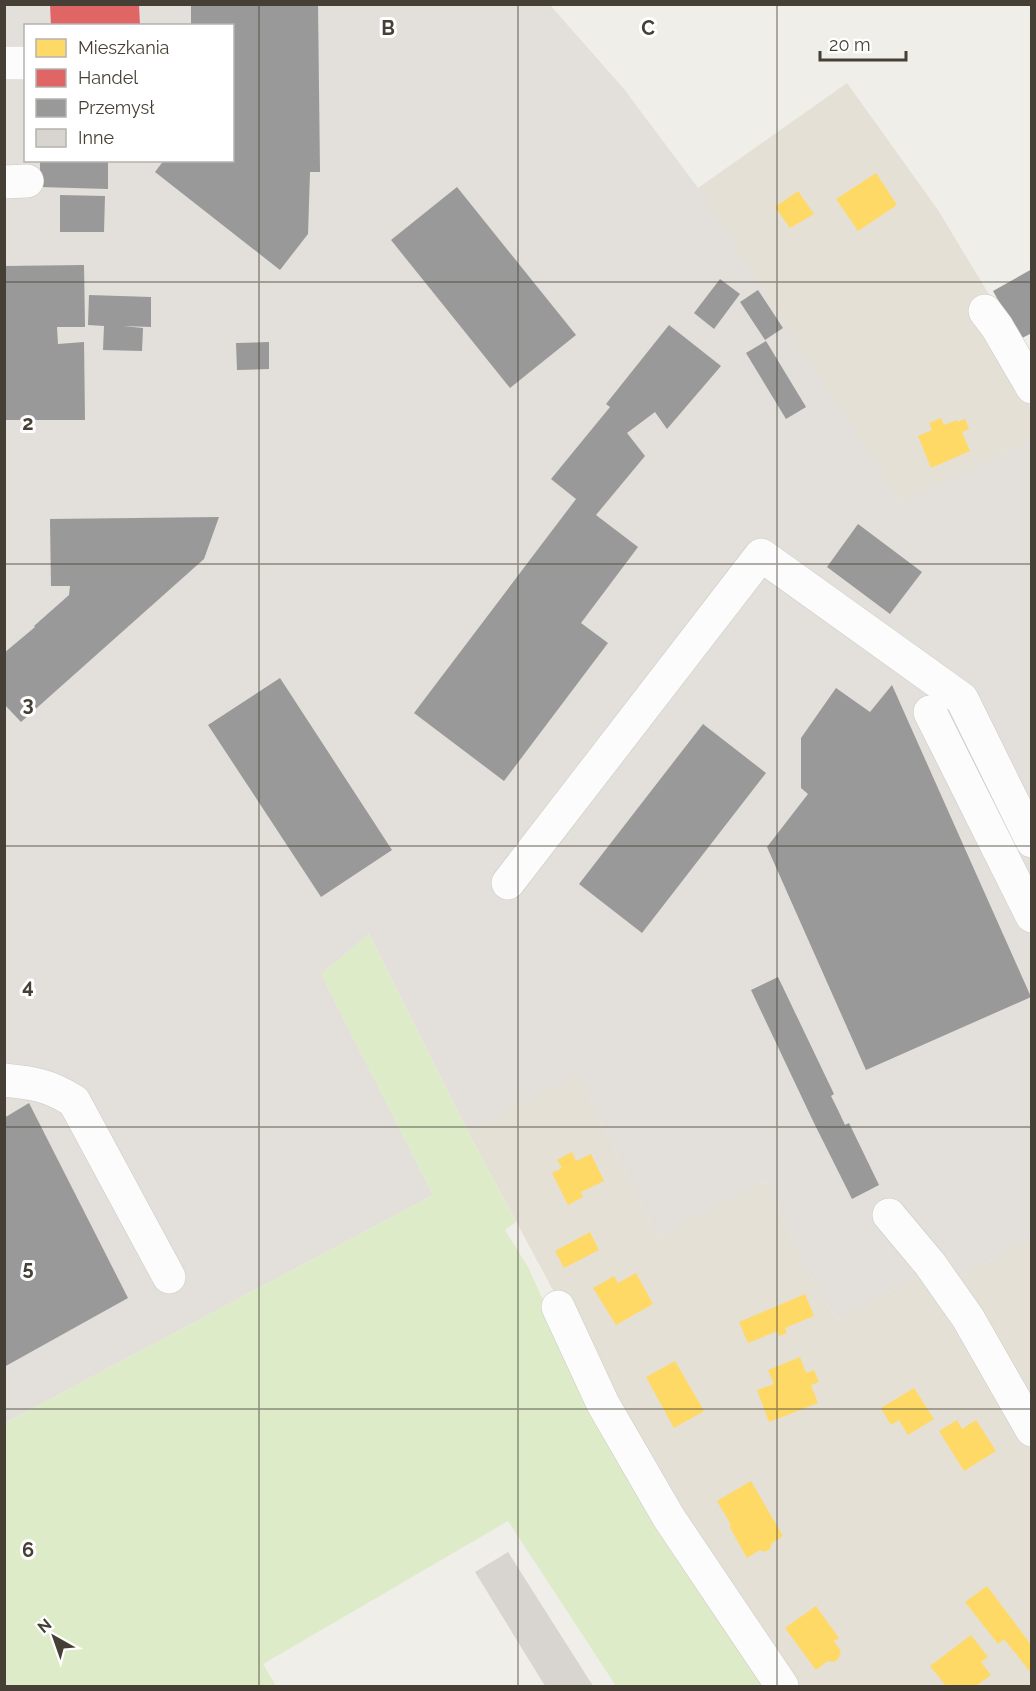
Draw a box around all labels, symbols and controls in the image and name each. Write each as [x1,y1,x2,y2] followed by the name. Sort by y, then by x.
[381,16,395,40] text: B
[641,16,655,40] text: C
[24,24,234,162] legend
[820,24,906,62] scale bar
[829,34,871,55] text: 20 m
[78,37,169,58] text: Mieszkania
[78,67,138,88] text: Handel
[78,97,155,118] text: Przemysł
[78,127,114,148] text: Inne
[22,411,34,435] text: 2
[22,692,34,716] text: 3
[22,974,34,998] text: 4
[22,1256,34,1280] text: 5
[22,1538,34,1562] text: 6
[24,1607,84,1667] north arrow
[34,1615,55,1637] text: N

